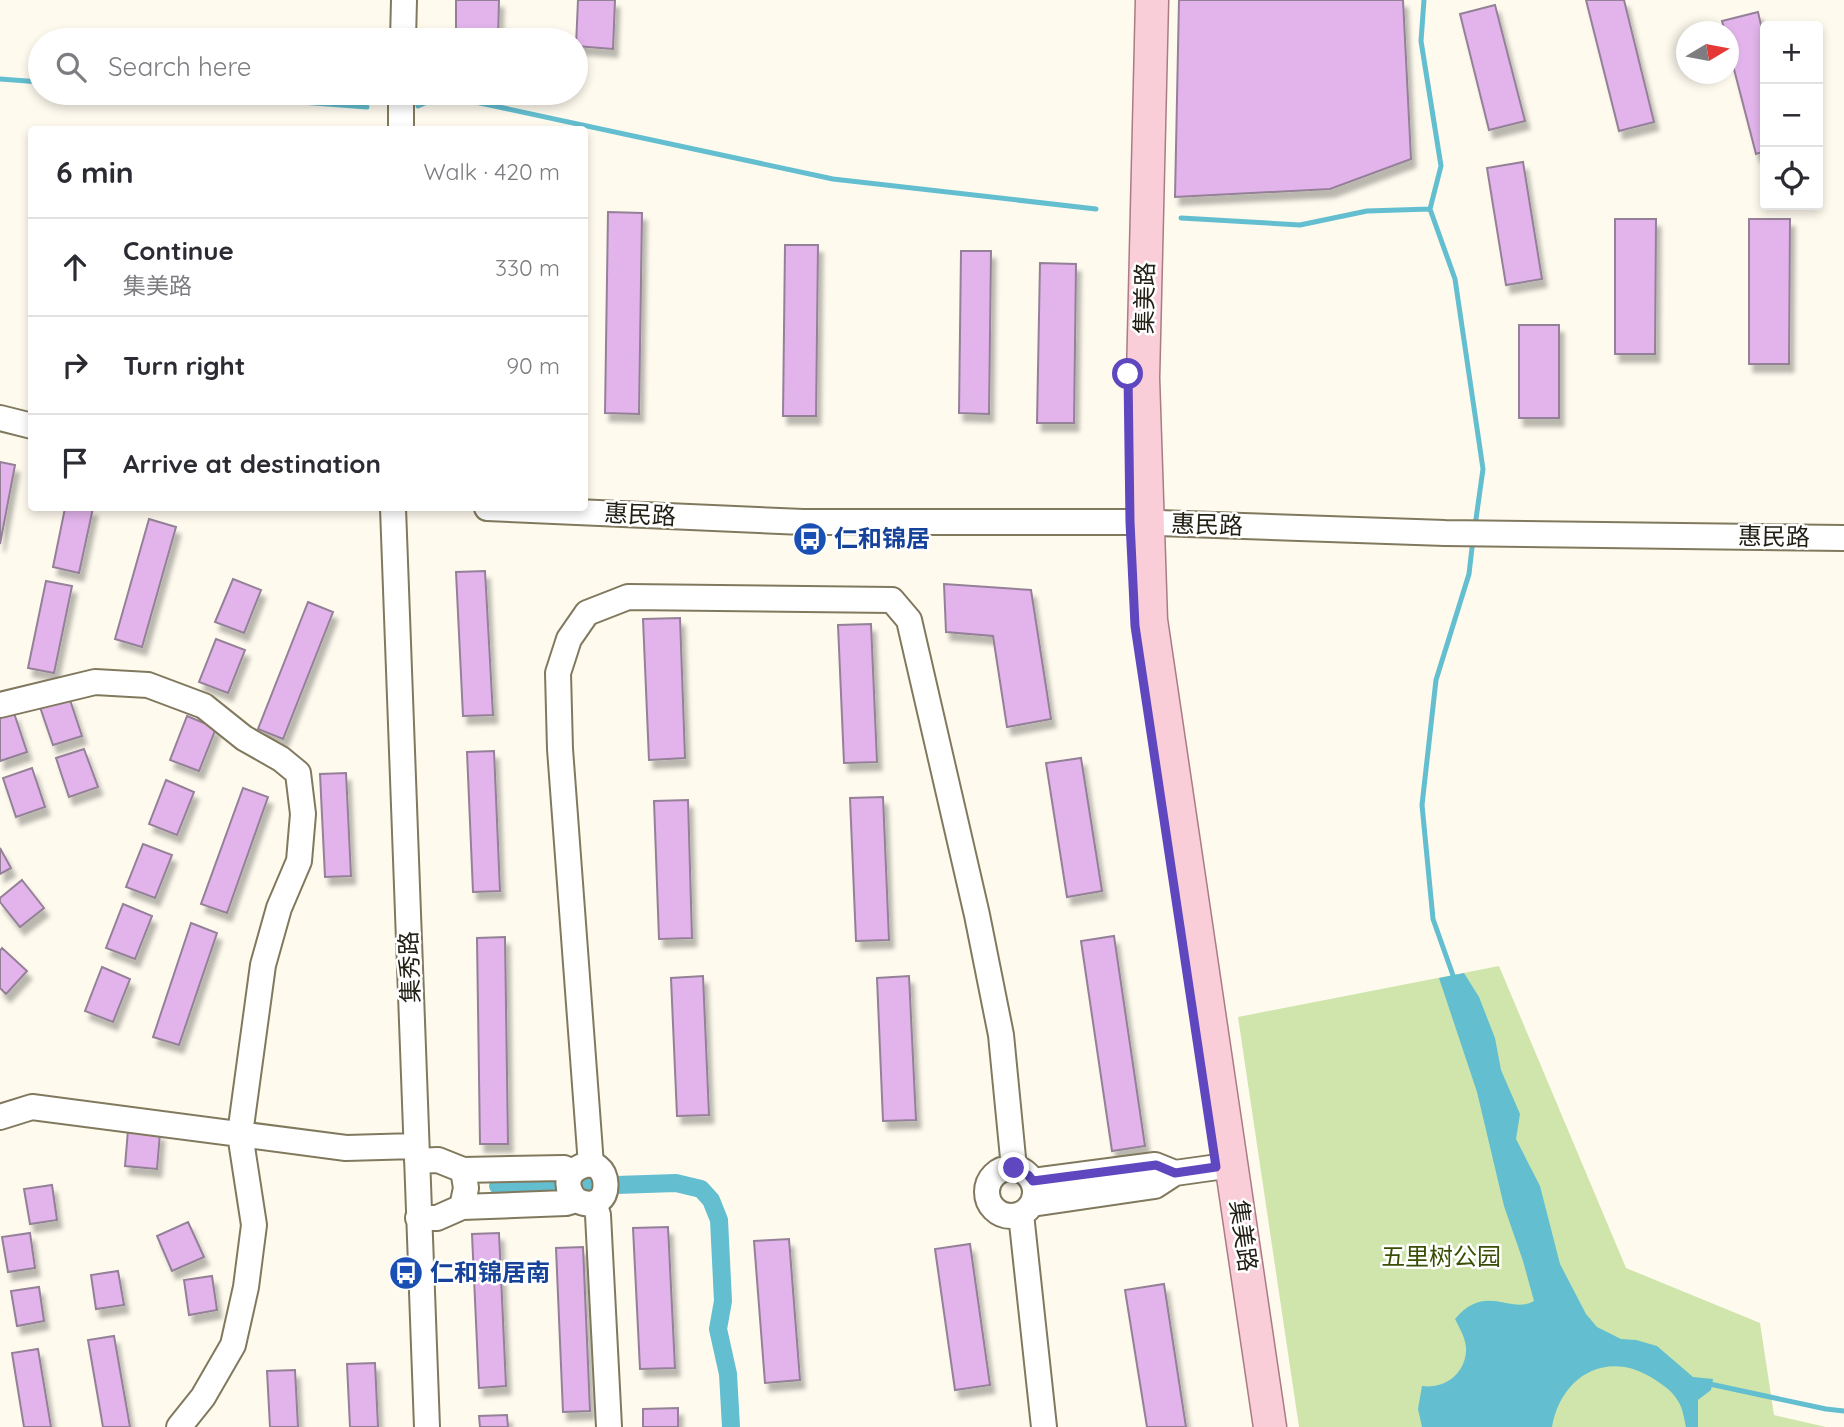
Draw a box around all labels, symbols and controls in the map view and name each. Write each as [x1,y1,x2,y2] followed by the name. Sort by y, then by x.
[1676,21,1739,84] north arrow
[1760,21,1823,210] map controls
[1760,21,1823,84] button: +
[28,28,588,105] search box
[52,48,90,86] icon: search
[108,50,252,83] text: Search here
[1760,84,1823,147] button: −
[1760,147,1823,210] button: locate
[56,153,134,191] text: 6 min
[424,157,560,186] text: Walk · 420 m
[123,234,234,267] text: Continue
[56,248,94,286] icon: ahead
[495,253,560,282] text: 330 m
[1128,262,1160,334] street label: 集美路
[123,271,192,300] text: 集美路
[56,346,94,384] icon: right
[123,349,245,382] text: Turn right
[506,351,560,380] text: 90 m
[1112,358,1143,389] route start
[56,444,94,482] icon: arrive
[123,447,381,480] text: Arrive at destination
[603,497,677,531] street label: 惠民路
[1171,508,1244,540] street label: 惠民路
[791,520,829,558] bus stop icon: 仁和锦居
[1738,520,1810,552] street label: 惠民路
[834,523,930,553] place label: 仁和锦居
[393,931,425,1004] street label: 集秀路
[998,1152,1029,1183] route end
[1224,1198,1264,1274] street label: 集美路
[1381,1241,1501,1271] park label: 五里树公园
[387,1254,425,1292] bus stop icon: 仁和锦居南
[430,1257,550,1287] place label: 仁和锦居南

